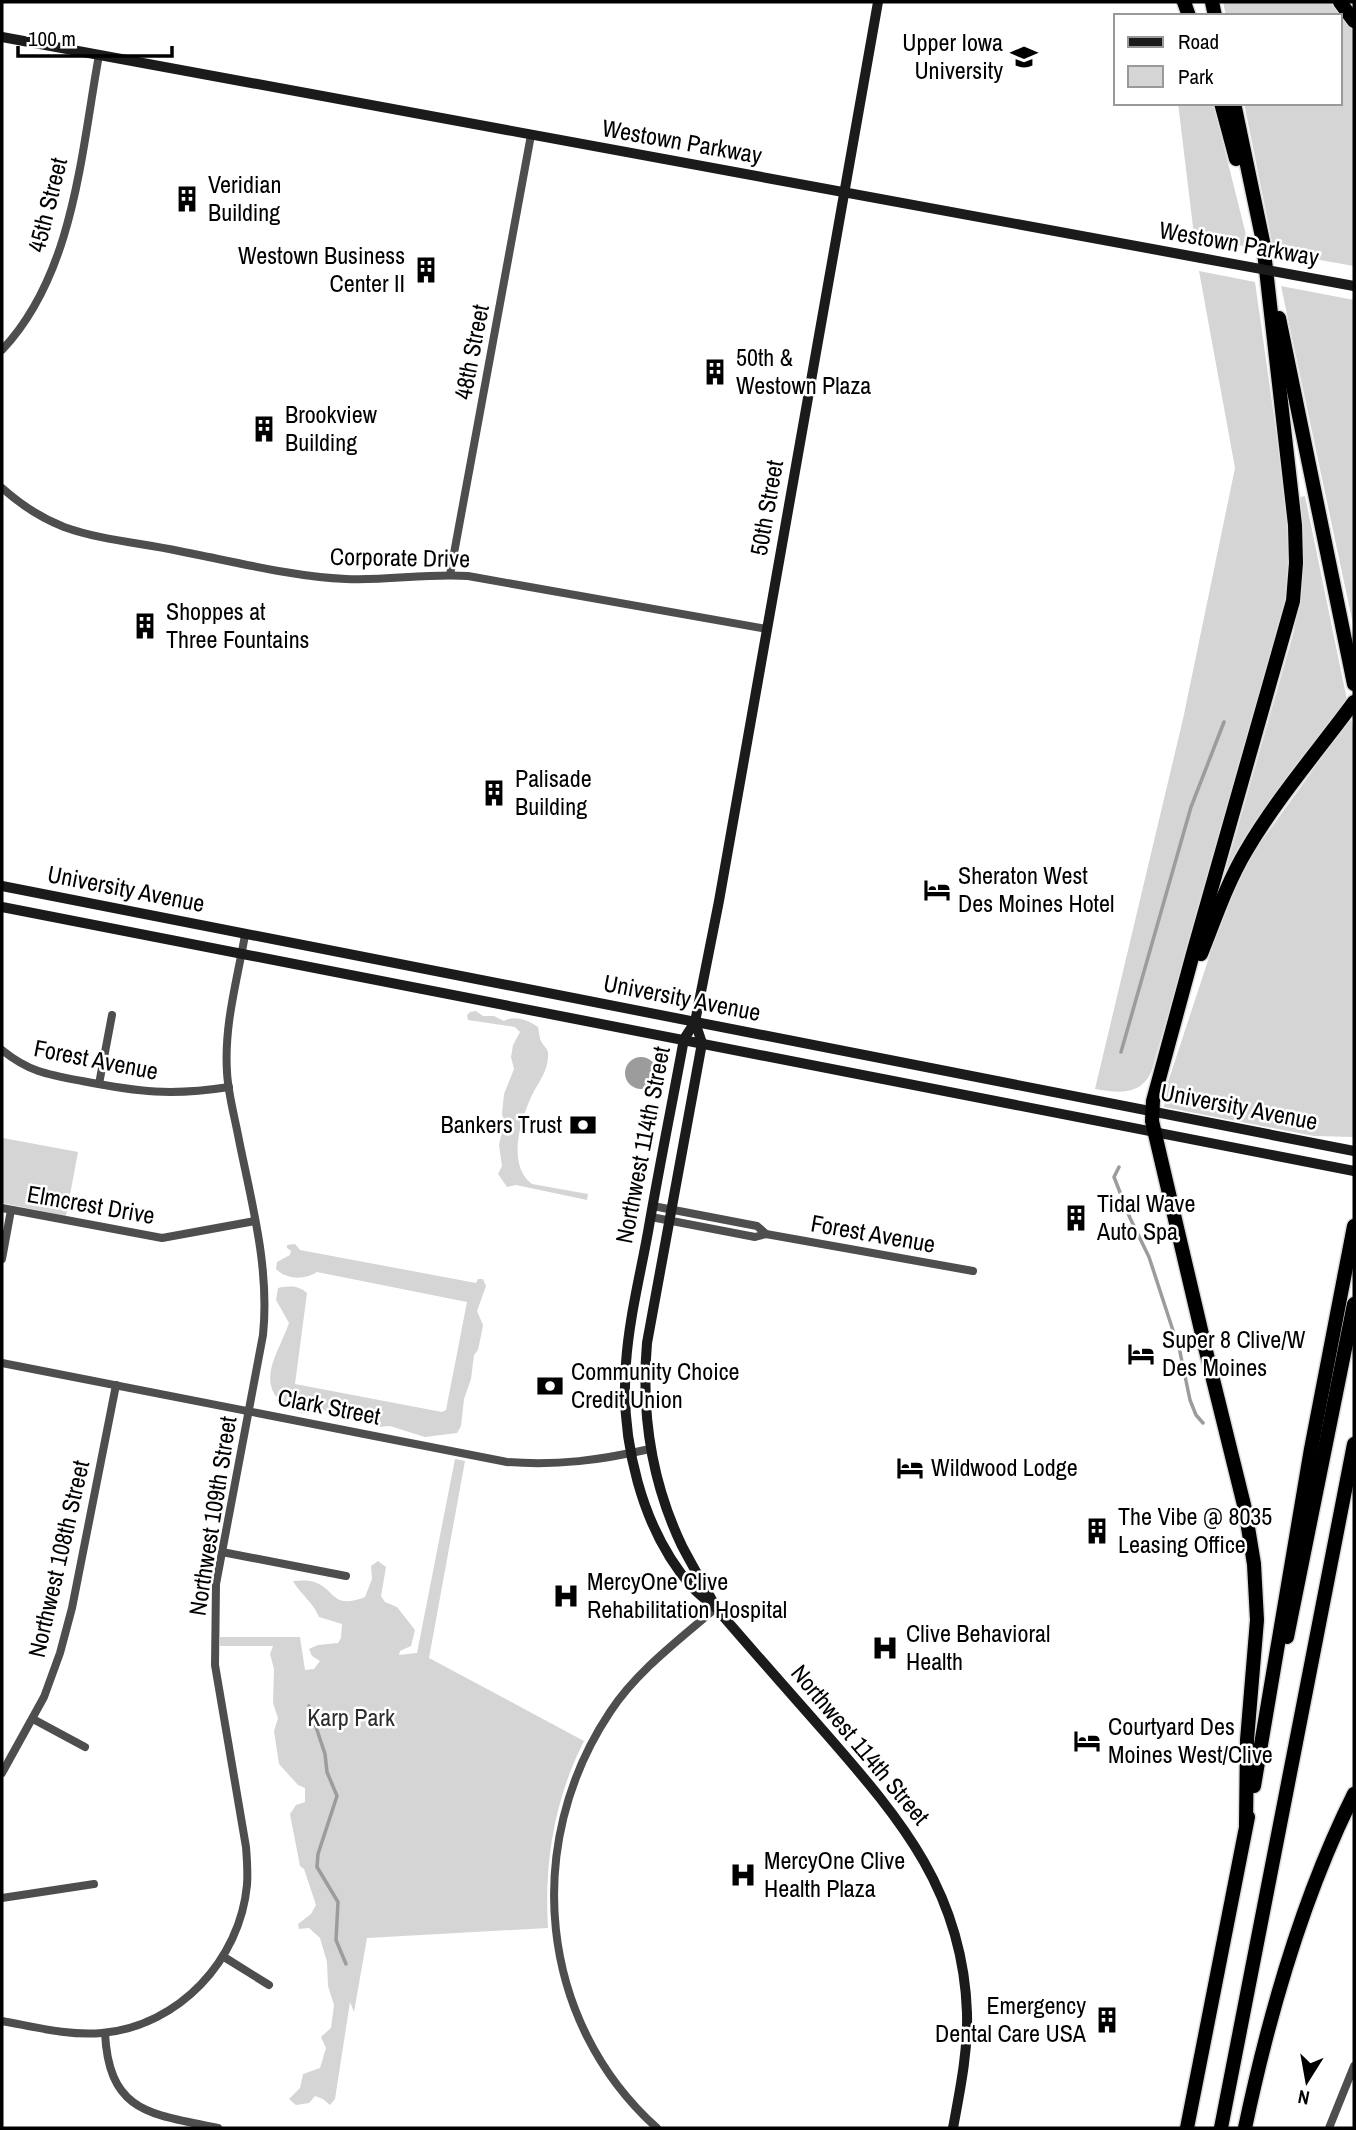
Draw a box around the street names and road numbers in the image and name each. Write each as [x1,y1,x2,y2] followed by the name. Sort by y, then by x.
[600,111,765,171] street label: Westown Parkway
[20,154,74,255] street label: 45th Street
[1157,213,1322,273] street label: Westown Parkway
[446,301,496,402] street label: 48th Street
[742,457,790,558] street label: 50th Street
[330,540,470,574] street label: Corporate Drive
[45,857,207,919] street label: University Avenue
[601,966,763,1028] street label: University Avenue
[31,1031,161,1087] street label: Forest Avenue
[607,1043,677,1246] street label: Northwest 114th Street
[1158,1075,1320,1137] street label: University Avenue
[25,1177,157,1231] street label: Elmcrest Drive
[809,1206,938,1260] street label: Forest Avenue
[275,1380,384,1432] street label: Clark Street
[180,1413,244,1618] street label: Northwest 109th Street
[20,1457,96,1660] street label: Northwest 108th Street
[784,1658,938,1832] street label: Northwest 114th Street

